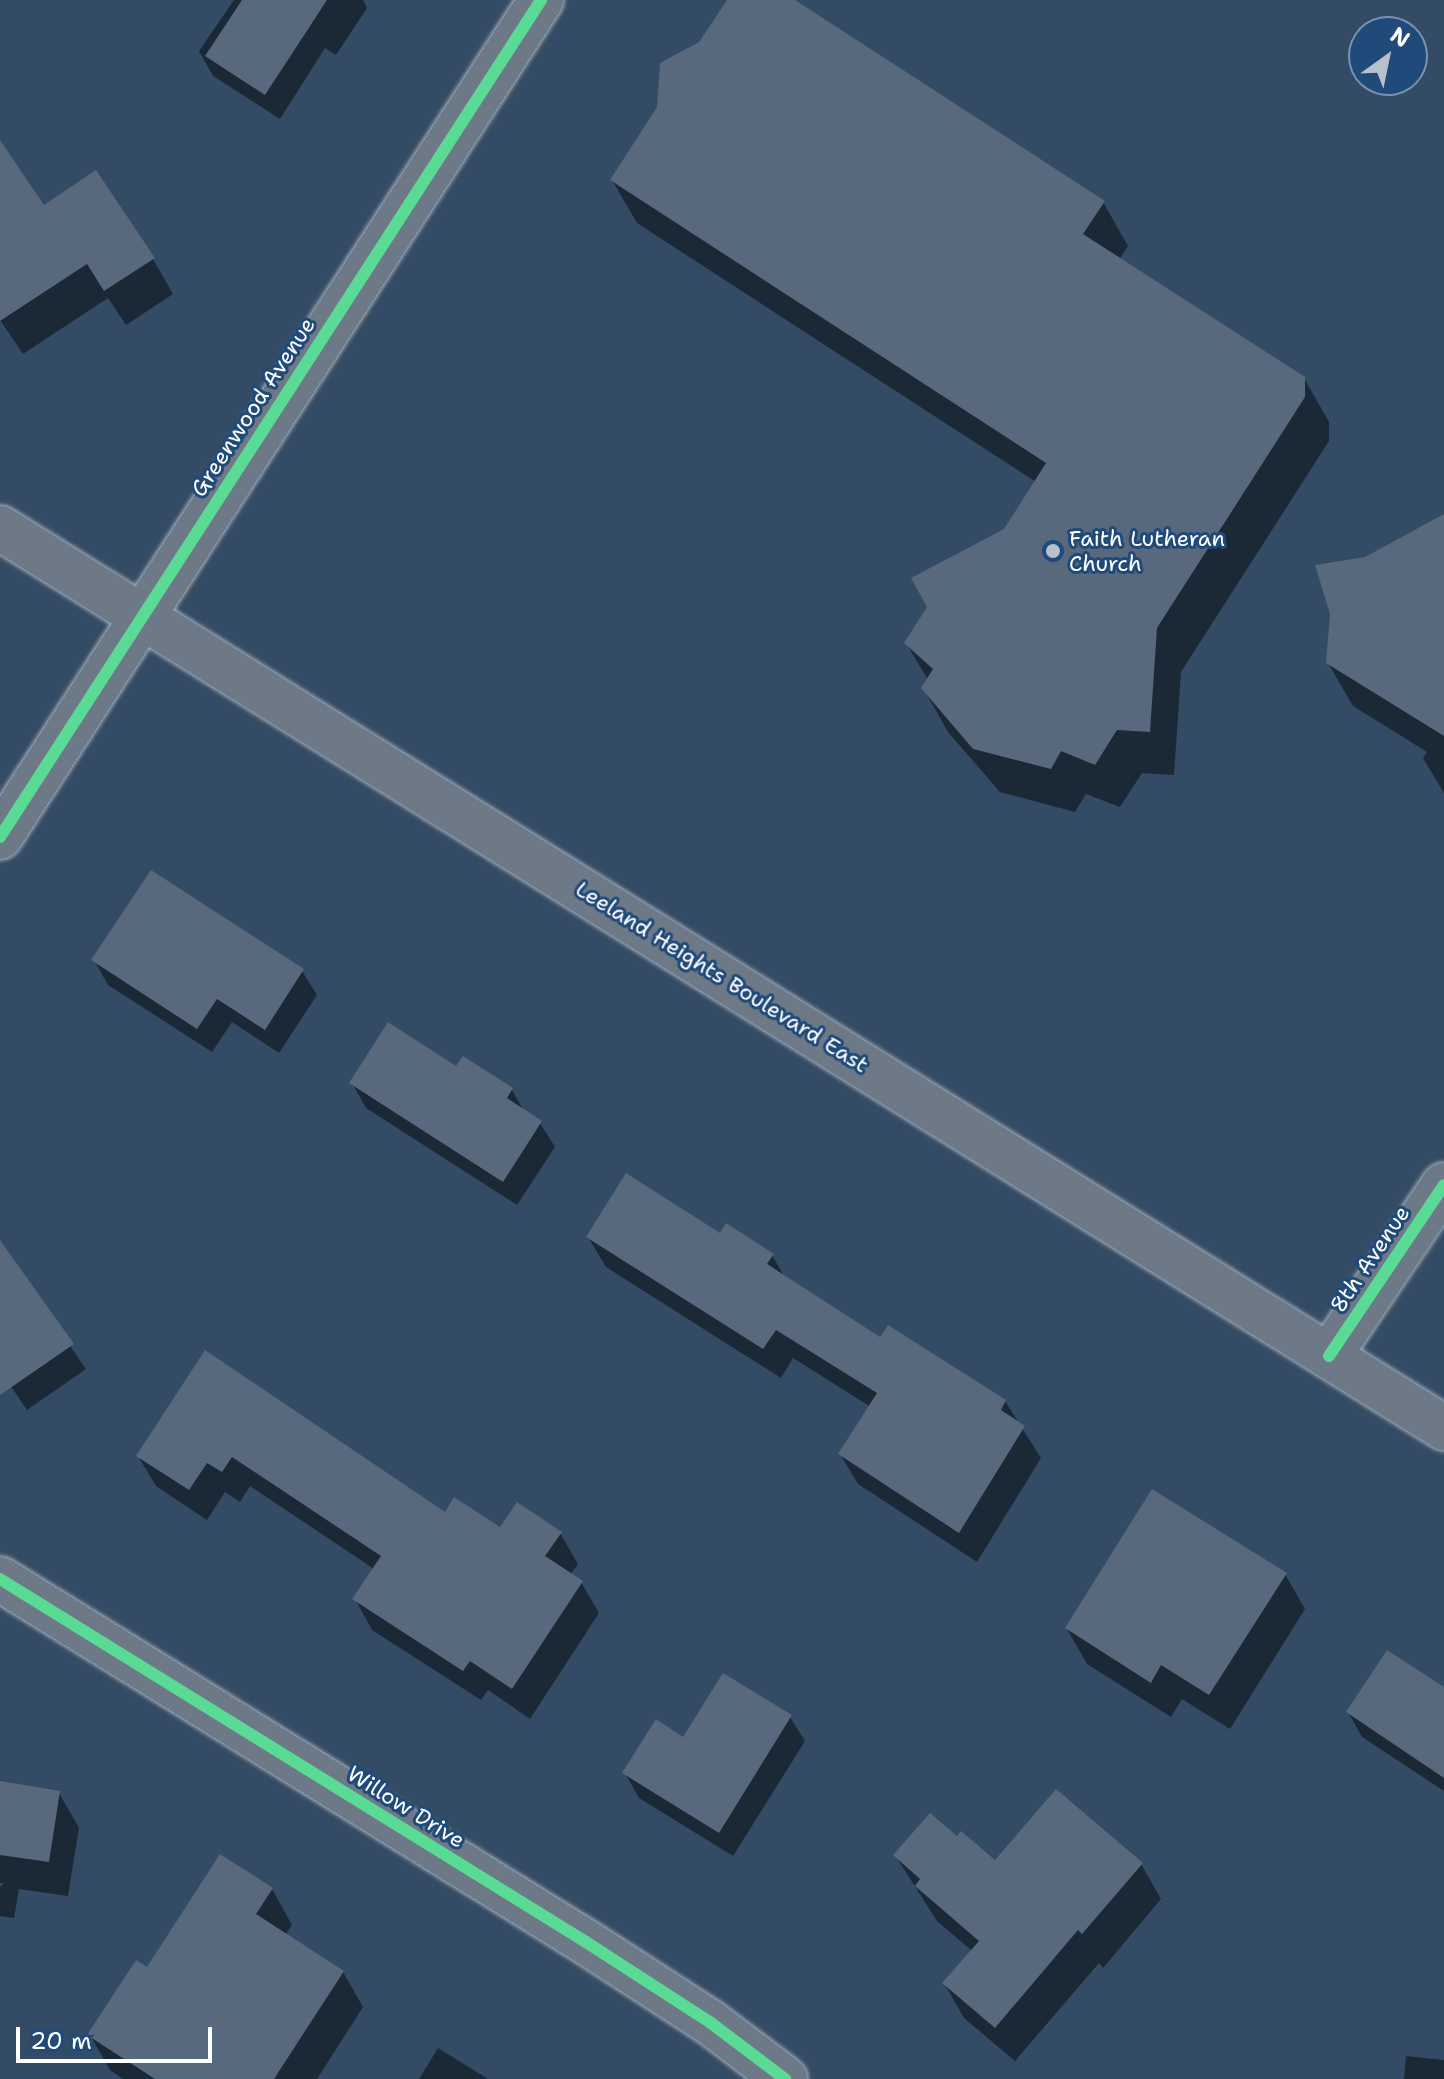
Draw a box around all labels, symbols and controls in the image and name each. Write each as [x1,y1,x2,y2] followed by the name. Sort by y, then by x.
[1348,16,1428,96] north arrow
[1385,20,1415,54] text: N
[185,313,321,501] street label: Greenwood Avenue
[1069,525,1225,576] place label: Faith Lutheran Church
[1044,542,1062,560] marker: Faith Lutheran Church
[571,876,873,1078] street label: Leeland Heights Boulevard East
[1325,1201,1415,1317] street label: 8th Avenue
[342,1760,470,1854] street label: Willow Drive
[20,2011,216,2061] scale bar
[30,2025,92,2057] text: 20 m

